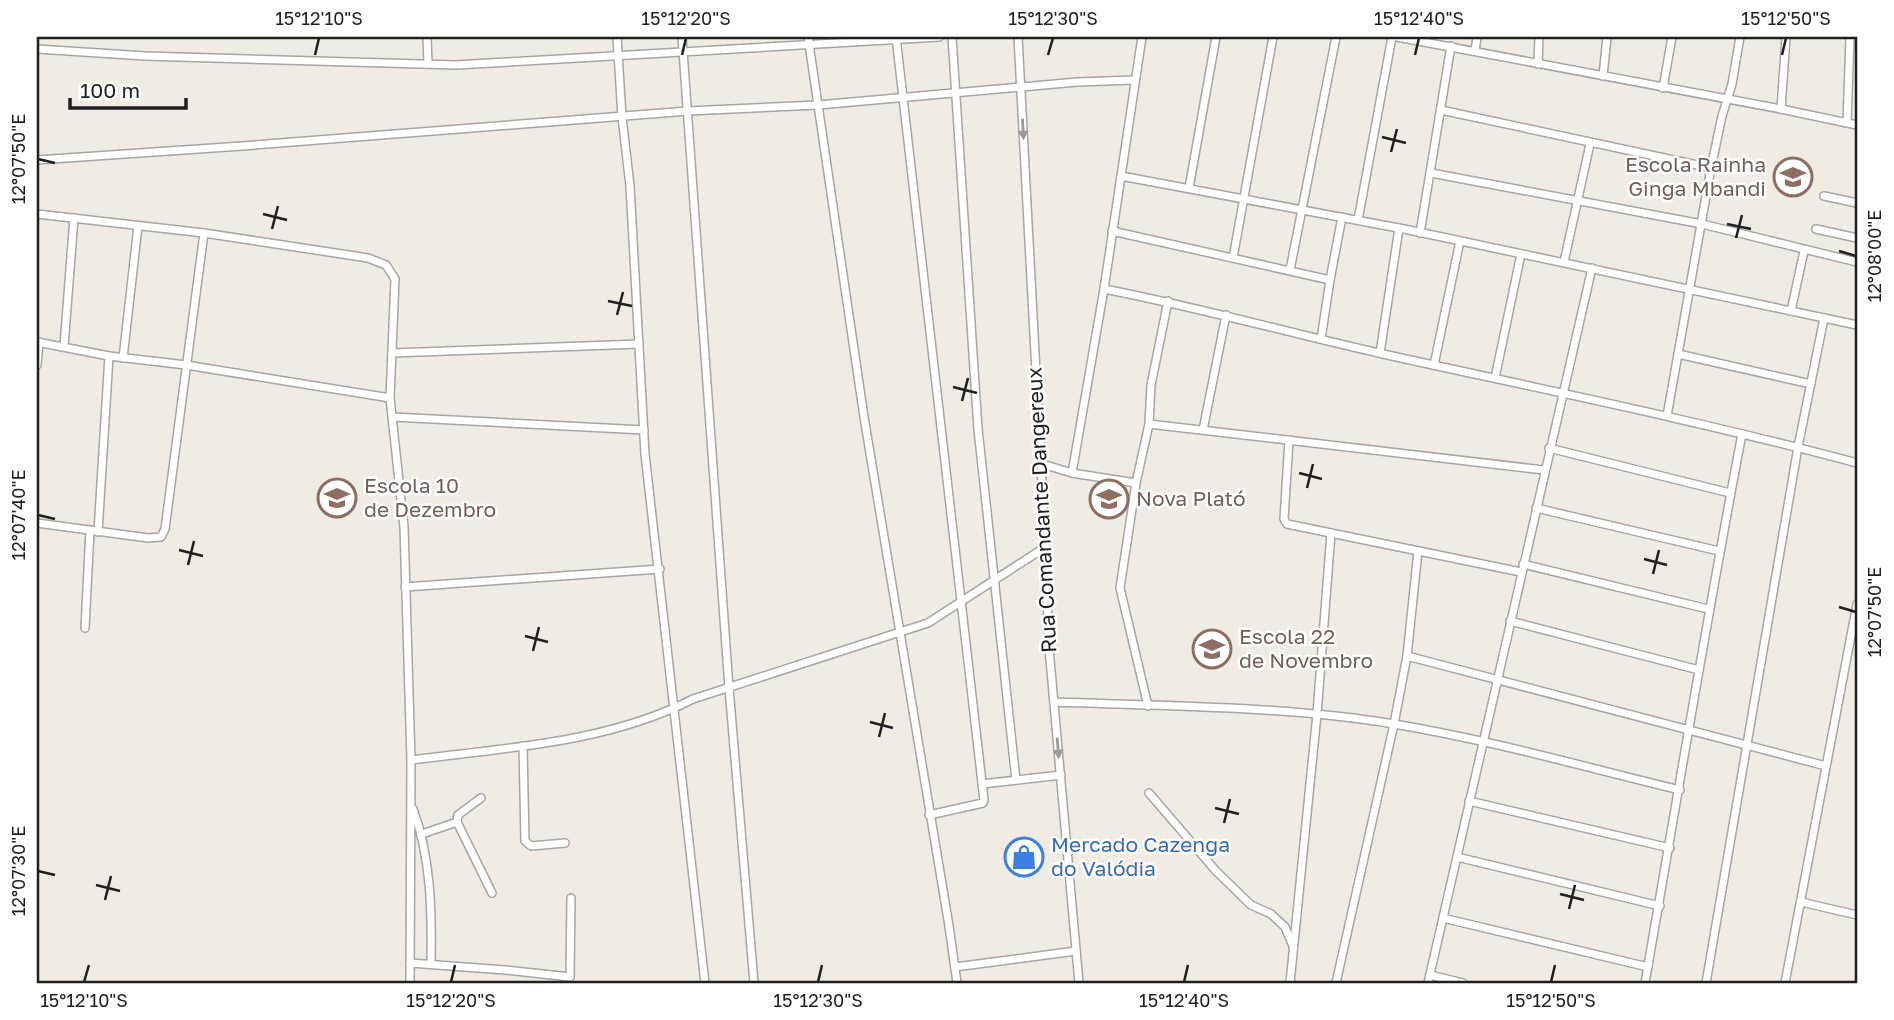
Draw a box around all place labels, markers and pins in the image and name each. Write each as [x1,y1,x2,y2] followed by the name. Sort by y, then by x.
[1625,151,1766,201] place label: Escola Rainha Ginga Mbandi
[1772,156,1814,198] school or university icon: Escola Rainha Ginga Mbandi
[364,472,496,522] place label: Escola 10 de Dezembro
[316,477,358,519] school or university icon: Escola 10 de Dezembro
[1088,478,1130,520] school or university icon: Nova Plató
[1136,485,1246,511] place label: Nova Plató
[1239,623,1373,673] place label: Escola 22 de Novembro
[1191,628,1233,670] school or university icon: Escola 22 de Novembro
[1051,831,1230,881] place label: Mercado Cazenga do Valódia
[1003,836,1045,878] shop icon: Mercado Cazenga do Valódia

